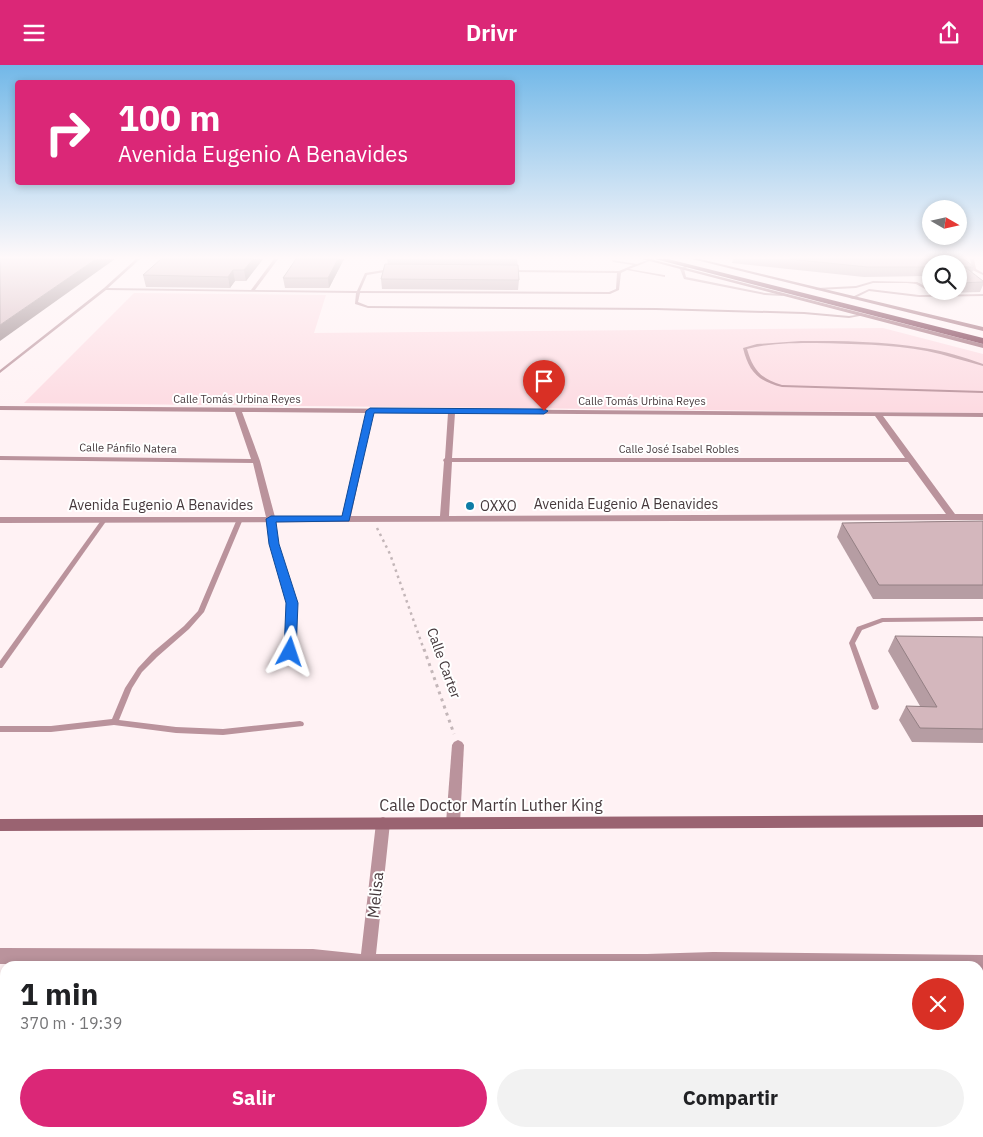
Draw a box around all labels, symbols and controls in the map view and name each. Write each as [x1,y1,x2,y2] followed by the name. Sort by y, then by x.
[466,18,517,47] text: Drivr
[20,19,48,47] icon: menu
[935,19,963,47] icon: share
[118,95,221,141] text: 100 m
[35,100,100,165] icon: right
[118,139,408,168] text: Avenida Eugenio A Benavides
[922,200,968,245] north arrow
[922,200,967,300] map controls
[922,255,967,300] button: search
[523,360,565,411] pin
[530,367,558,395] icon: arrive
[173,392,301,406] street label: Calle Tomás Urbina Reyes
[578,394,706,408] street label: Calle Tomás Urbina Reyes
[79,440,177,456] street label: Calle Pánfilo Natera
[619,442,739,456] street label: Calle José Isabel Robles
[534,495,718,513] street label: Avenida Eugenio A Benavides
[69,496,253,514] street label: Avenida Eugenio A Benavides
[480,497,517,515] place label: OXXO
[464,500,476,512] marker: OXXO
[263,625,315,677] position arrow
[423,625,465,701] street label: Calle Carter
[379,795,603,815] street label: Calle Doctor Martín Luther King
[363,870,387,919] street label: Melisa
[20,974,98,1013] text: 1 min
[912,978,964,1030] button: close
[20,1013,122,1033] text: 370 m · 19:39
[20,1069,487,1127] button: Salir
[497,1069,964,1127] button: Compartir

